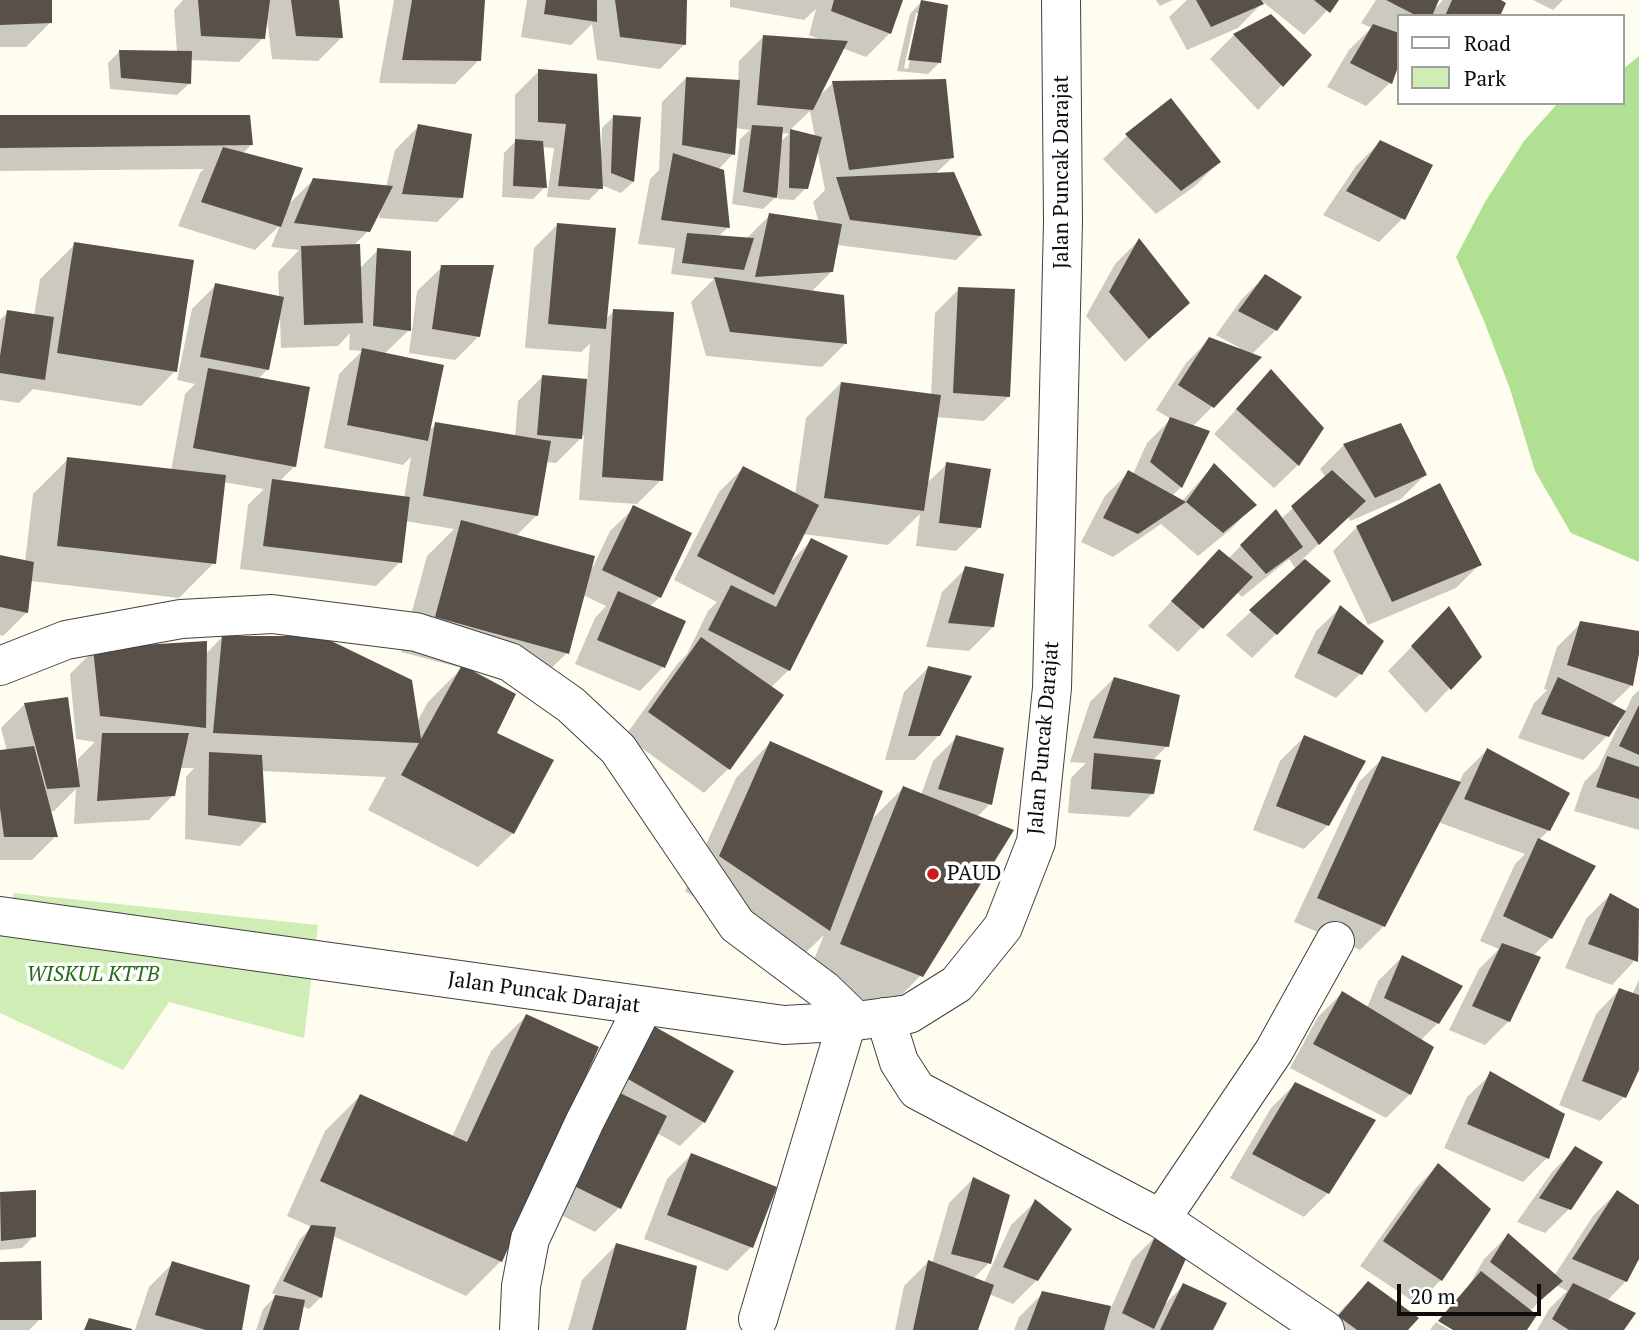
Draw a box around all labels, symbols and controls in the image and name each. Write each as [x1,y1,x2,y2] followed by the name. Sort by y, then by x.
[1398,14,1625,105] legend
[1464,29,1511,57] text: Road
[1464,64,1506,92] text: Park
[1049,75,1075,269] street label: Jalan Puncak Darajat
[1023,640,1065,836] street label: Jalan Puncak Darajat
[947,861,1001,887] place label: PAUD
[925,866,941,882] marker: PAUD
[26,962,160,988] park label: WISKUL KTTB
[446,967,642,1019] street label: Jalan Puncak Darajat
[1401,1270,1544,1314] scale bar
[1410,1282,1456,1310] text: 20 m

